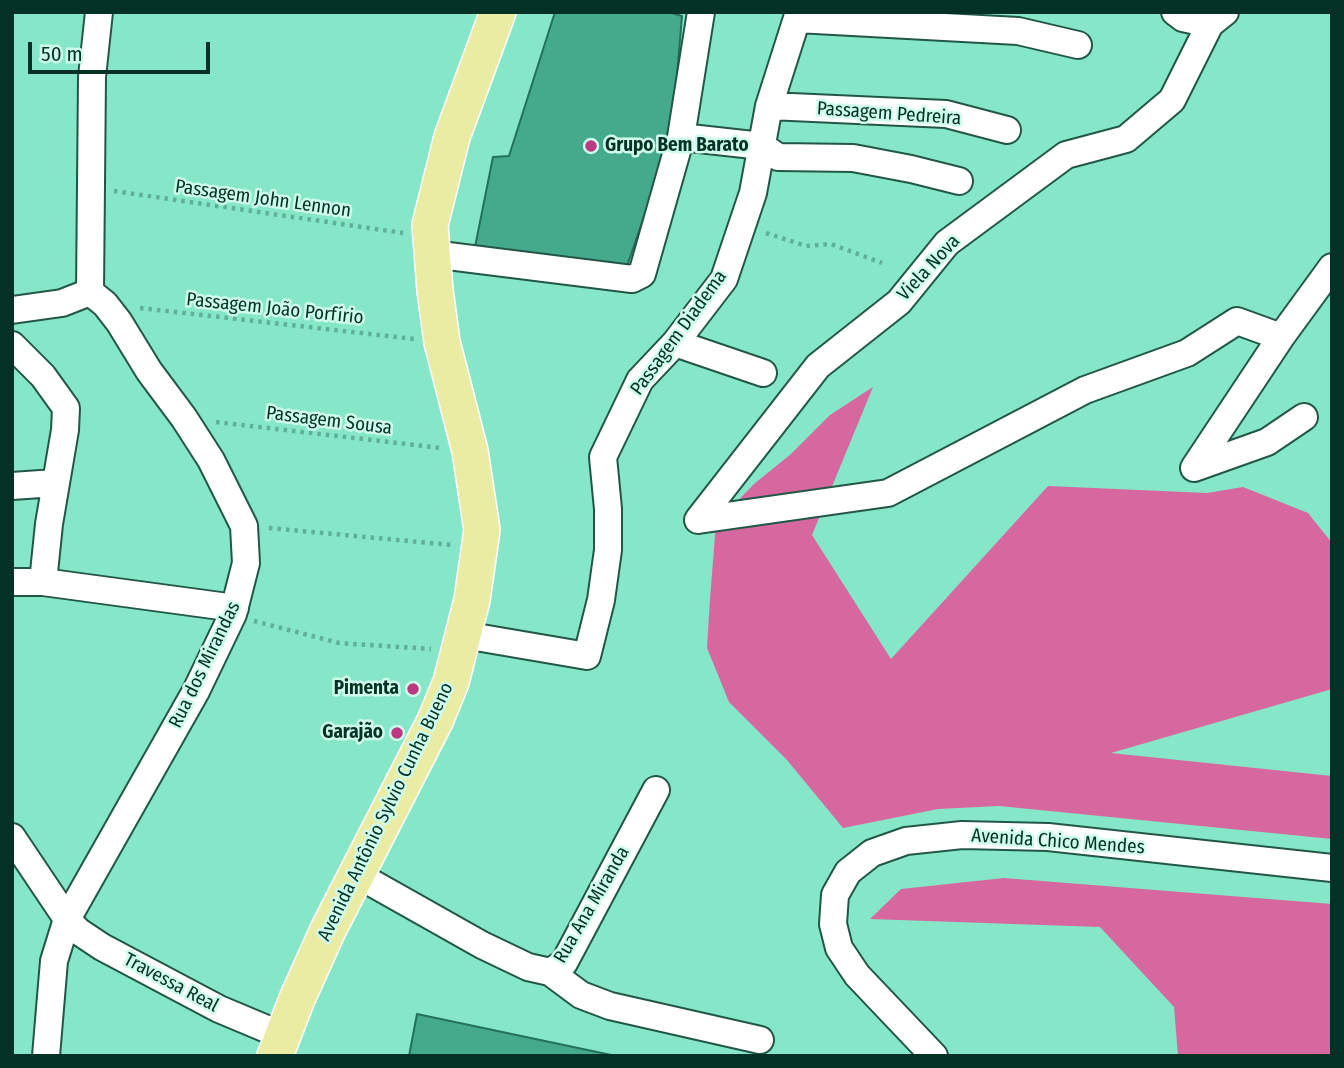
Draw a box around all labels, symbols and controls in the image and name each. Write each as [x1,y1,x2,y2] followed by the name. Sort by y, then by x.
[32,28,214,72] scale bar
[41,41,83,67] text: 50 m
[816,98,962,130] street label: Passagem Pedreira
[605,135,749,157] place label: Grupo Bem Barato
[583,138,599,154] marker: Grupo Bem Barato
[174,175,352,223] street label: Passagem John Lennon
[893,230,965,306] street label: Viela Nova
[626,266,732,400] street label: Passagem Diadema
[185,288,365,330] street label: Passagem João Porfírio
[265,402,393,440] street label: Passagem Sousa
[165,598,245,732] street label: Rua dos Mirandas
[334,678,399,700] place label: Pimenta
[313,679,459,945] street label: Avenida Antônio Sylvio Cunha Bueno
[405,681,421,697] marker: Pimenta
[322,722,383,744] place label: Garajão
[389,725,405,741] marker: Garajão
[971,825,1145,859] street label: Avenida Chico Mendes
[549,843,635,967] street label: Rua Ana Miranda
[120,948,222,1018] street label: Travessa Real

